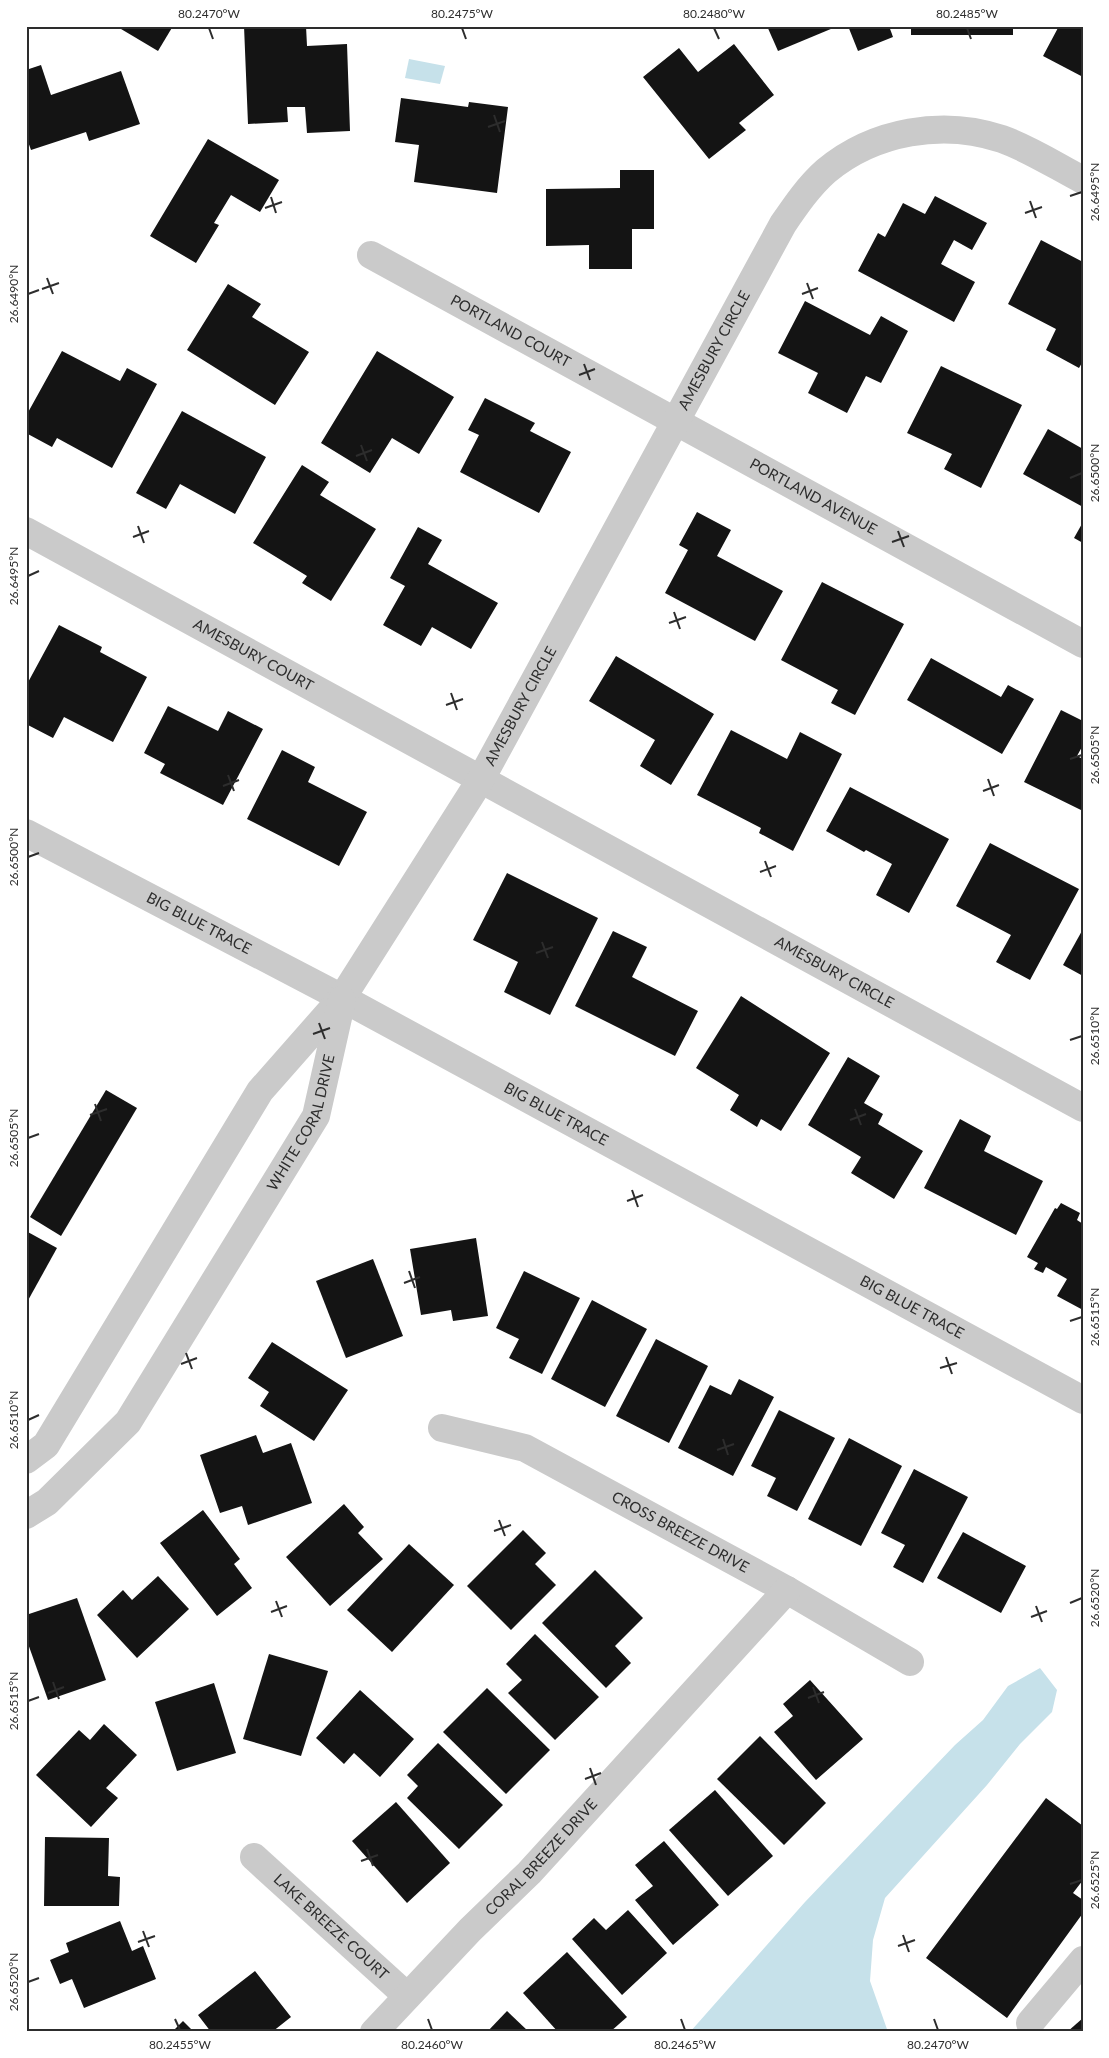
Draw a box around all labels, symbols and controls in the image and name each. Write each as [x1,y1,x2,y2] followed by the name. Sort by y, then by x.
[178,6,241,21] text: 80.2470°W
[431,6,494,21] text: 80.2475°W
[683,6,746,21] text: 80.2480°W
[936,6,999,21] text: 80.2485°W
[1087,163,1102,221] text: 26.6495°N
[6,265,21,323] text: 26.6490°N
[674,287,753,413] street label: AMESBURY CIRCLE
[448,290,574,371] street label: PORTLAND COURT
[1087,444,1102,502] text: 26.6500°N
[747,454,881,538] street label: PORTLAND AVENUE
[6,547,21,605] text: 26.6495°N
[191,614,317,694] street label: AMESBURY COURT
[480,643,560,768] street label: AMESBURY CIRCLE
[1087,726,1102,784] text: 26.6505°N
[6,828,21,886] text: 26.6500°N
[144,888,255,957] street label: BIG BLUE TRACE
[772,932,898,1011] street label: AMESBURY CIRCLE
[1087,1007,1102,1065] text: 26.6510°N
[262,1053,338,1194] street label: WHITE CORAL DRIVE
[501,1078,612,1149] street label: BIG BLUE TRACE
[6,1109,21,1167] text: 26.6505°N
[857,1271,968,1342] street label: BIG BLUE TRACE
[1087,1288,1102,1346] text: 26.6515°N
[6,1391,21,1449] text: 26.6510°N
[609,1487,752,1576] street label: CROSS BREEZE DRIVE
[1087,1569,1102,1627] text: 26.6520°N
[6,1672,21,1730] text: 26.6515°N
[481,1795,600,1919] street label: CORAL BREEZE DRIVE
[1087,1851,1102,1909] text: 26.6525°N
[270,1869,393,1983] street label: LAKE BREEZE COURT
[6,1953,21,2011] text: 26.6520°N
[149,2037,212,2052] text: 80.2455°W
[401,2037,464,2052] text: 80.2460°W
[654,2037,717,2052] text: 80.2465°W
[907,2037,970,2052] text: 80.2470°W

